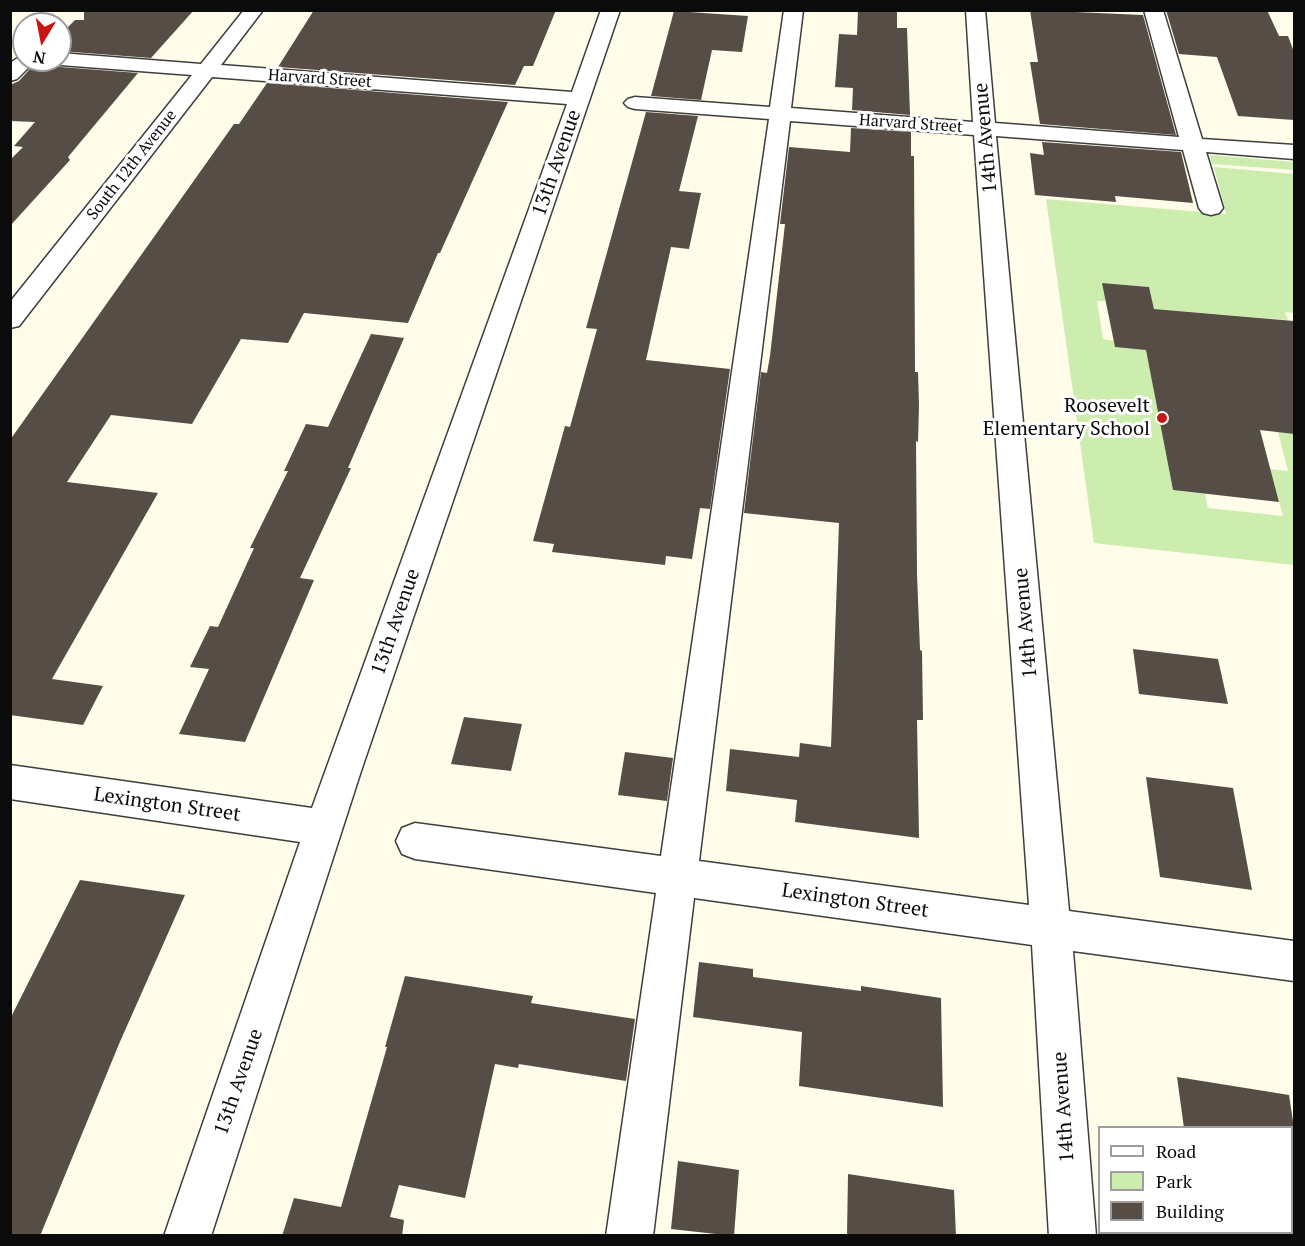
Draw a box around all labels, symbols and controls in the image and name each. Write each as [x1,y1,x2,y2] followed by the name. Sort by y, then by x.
[12,12,72,72] north arrow
[31,46,47,70] text: N
[267,66,373,92] street label: Harvard Street
[969,82,1003,194] street label: 14th Avenue
[83,106,181,224] street label: South 12th Avenue
[528,107,586,219] street label: 13th Avenue
[858,111,964,137] street label: Harvard Street
[983,394,1150,441] place label: Roosevelt Elementary School
[1155,411,1169,425] marker: Roosevelt Elementary School
[367,566,425,678] street label: 13th Avenue
[1009,567,1043,679] street label: 14th Avenue
[92,783,242,827] street label: Lexington Street
[780,879,930,923] street label: Lexington Street
[210,1026,268,1138] street label: 13th Avenue
[1048,1051,1080,1163] street label: 14th Avenue
[1098,1126,1293,1234] legend
[1156,1139,1196,1163] text: Road
[1156,1169,1192,1193] text: Park
[1156,1199,1224,1223] text: Building

